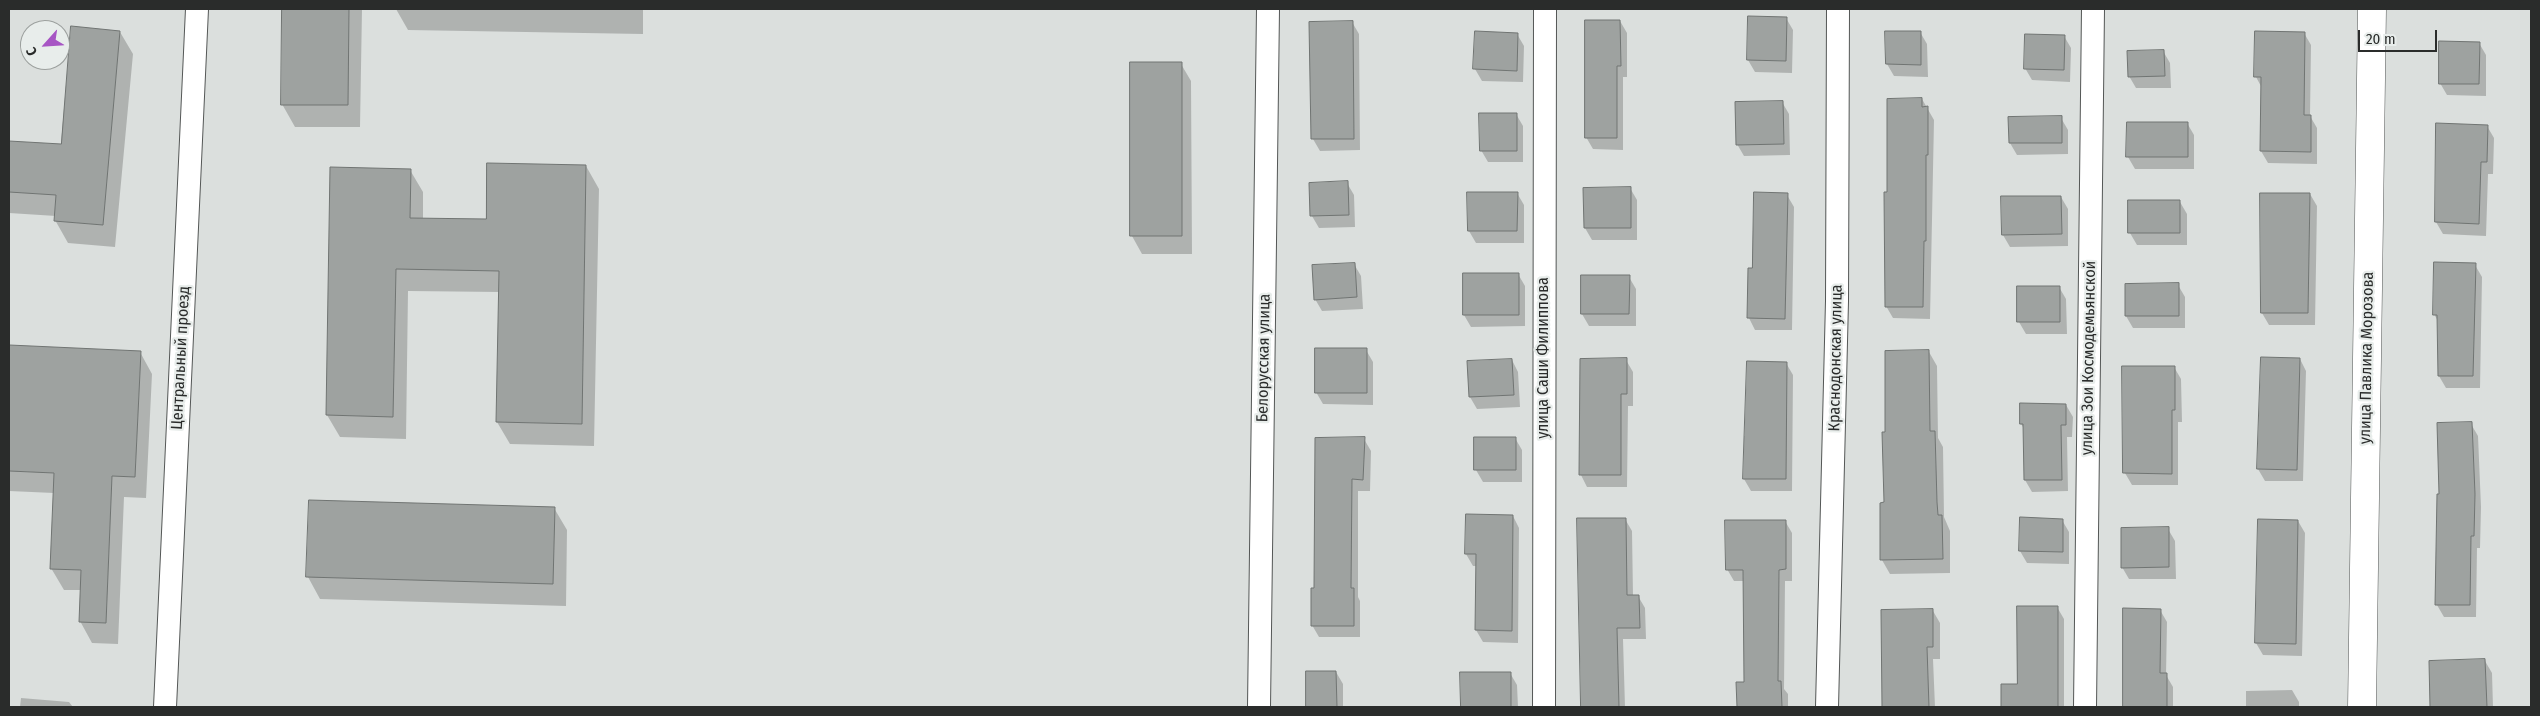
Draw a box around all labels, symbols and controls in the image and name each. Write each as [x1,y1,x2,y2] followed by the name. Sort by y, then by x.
[20,20,70,70] north arrow
[2360,20,2439,52] scale bar
[2366,30,2396,48] text: 20 m
[23,44,41,58] text: С
[2078,261,2100,455] street label: улица Зои Космодемьянской
[2356,272,2378,444] street label: улица Павлика Морозова
[1534,277,1554,439] street label: улица Саши Филиппова
[1825,284,1847,432] street label: Краснодонская улица
[168,286,194,430] street label: Центральный проезд
[1253,294,1275,422] street label: Белорусская улица

